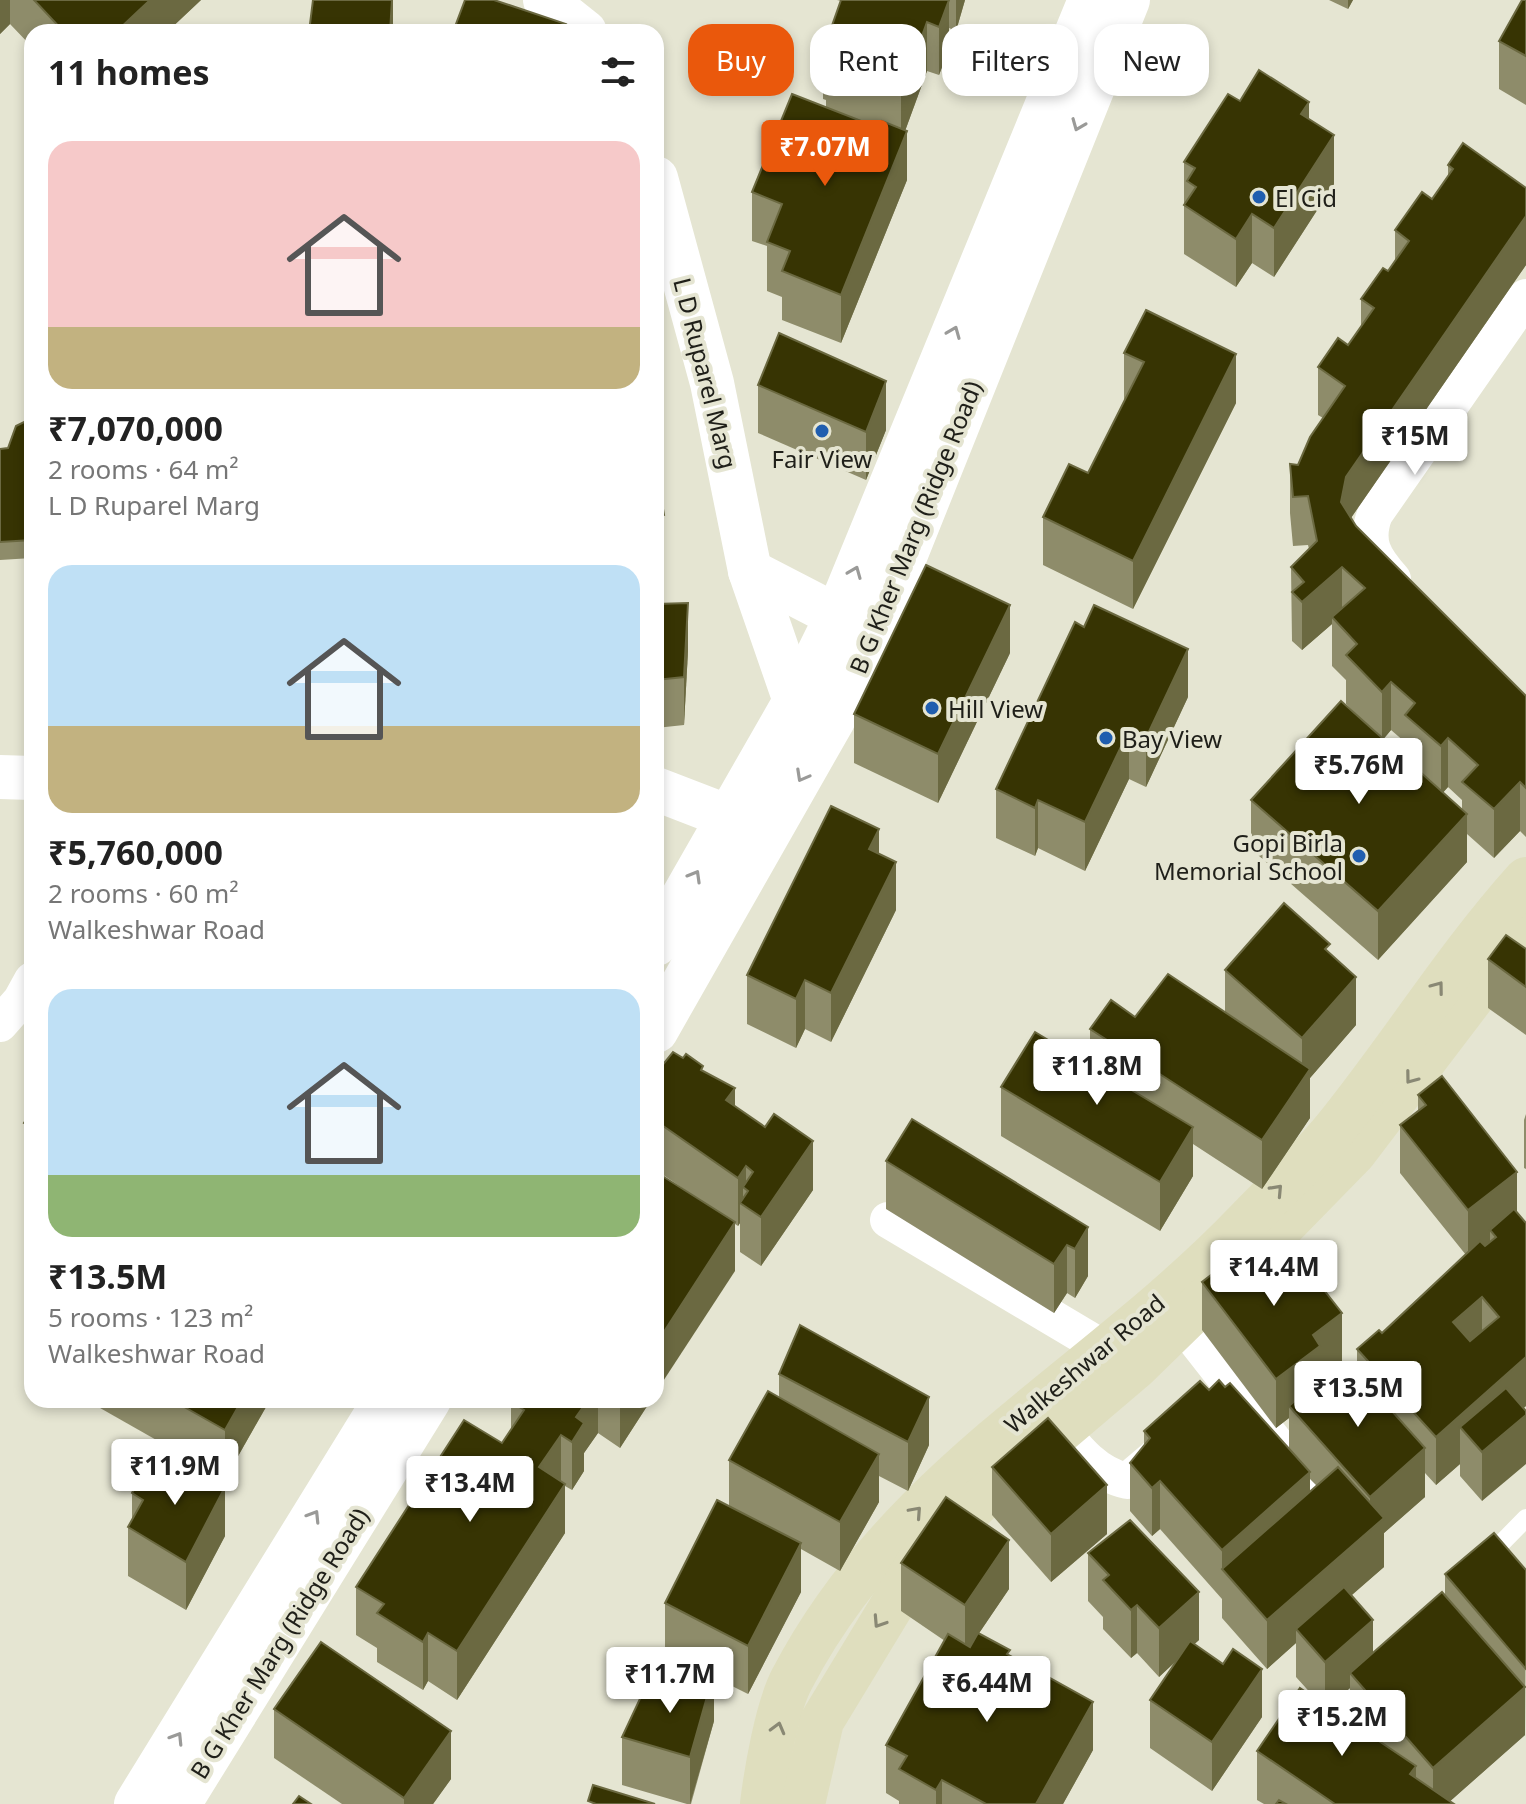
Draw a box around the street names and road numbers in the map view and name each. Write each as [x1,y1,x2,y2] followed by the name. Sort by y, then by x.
[666,274,746,472] street label: L D Ruparel Marg
[841,376,989,678] street label: B G Kher Marg (Ridge Road)
[997,1286,1171,1440] street label: Walkeshwar Road
[182,1501,376,1785] street label: B G Kher Marg (Ridge Road)

